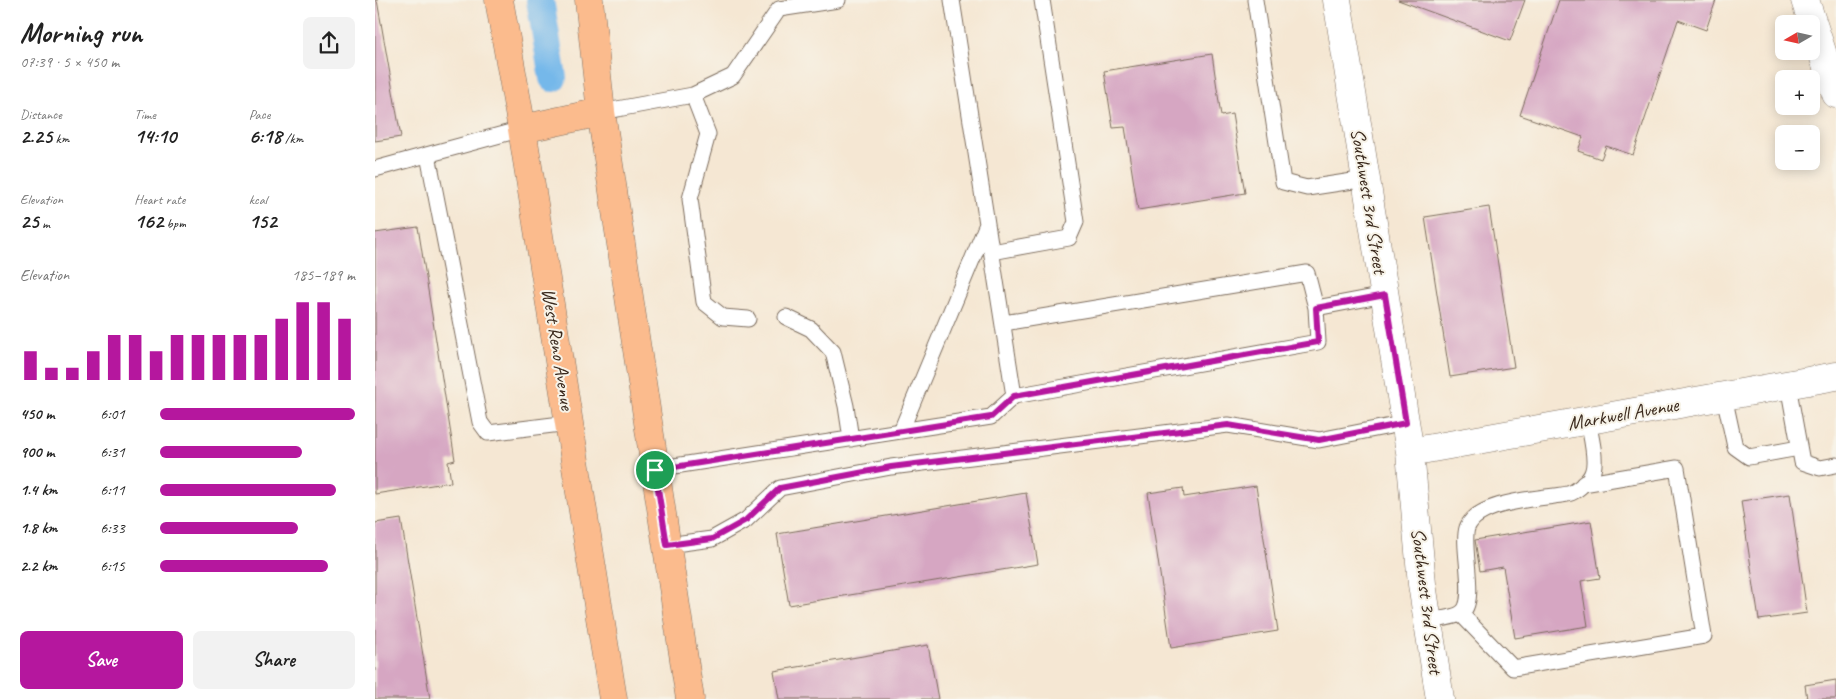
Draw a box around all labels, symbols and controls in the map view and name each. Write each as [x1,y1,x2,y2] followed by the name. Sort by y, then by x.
[20,15,142,50] text: Morning run
[1775,15,1820,60] north arrow
[1775,15,1820,170] map controls
[303,17,355,69] button: share
[20,52,119,72] text: 07:39 · 5 × 450 m
[1775,70,1820,115] button: +
[20,106,62,123] text: Distance
[134,106,156,123] text: Time
[249,106,270,123] text: Pace
[20,123,52,149] text: 2.25
[134,123,176,149] text: 14:10
[249,123,282,149] text: 6:18
[1775,125,1820,170] button: −
[1345,127,1393,278] street label: Southwest 3rd Street
[52,130,69,147] text: km
[282,130,303,147] text: /km
[20,191,63,208] text: Elevation
[134,191,185,208] text: Heart rate
[249,191,267,208] text: kcal
[20,208,39,234] text: 25
[134,208,163,234] text: 162
[249,208,277,234] text: 152
[39,215,50,232] text: m
[163,215,186,232] text: bpm
[20,265,69,285] text: Elevation
[292,265,355,285] text: 185–189 m
[536,286,580,413] street label: West Reno Avenue
[1566,392,1682,436] street label: Markwell Avenue
[20,404,54,424] text: 450 m
[100,404,125,424] text: 6:01
[20,442,54,462] text: 900 m
[100,442,125,462] text: 6:31
[634,449,676,491] pin
[641,456,669,484] icon: arrive
[20,480,57,500] text: 1.4 km
[100,480,125,500] text: 6:11
[20,518,57,538] text: 1.8 km
[100,518,125,538] text: 6:33
[1406,527,1449,678] street label: Southwest 3rd Street
[20,556,57,576] text: 2.2 km
[100,556,125,576] text: 6:15
[20,631,183,689] button: Save
[193,631,355,689] button: Share

